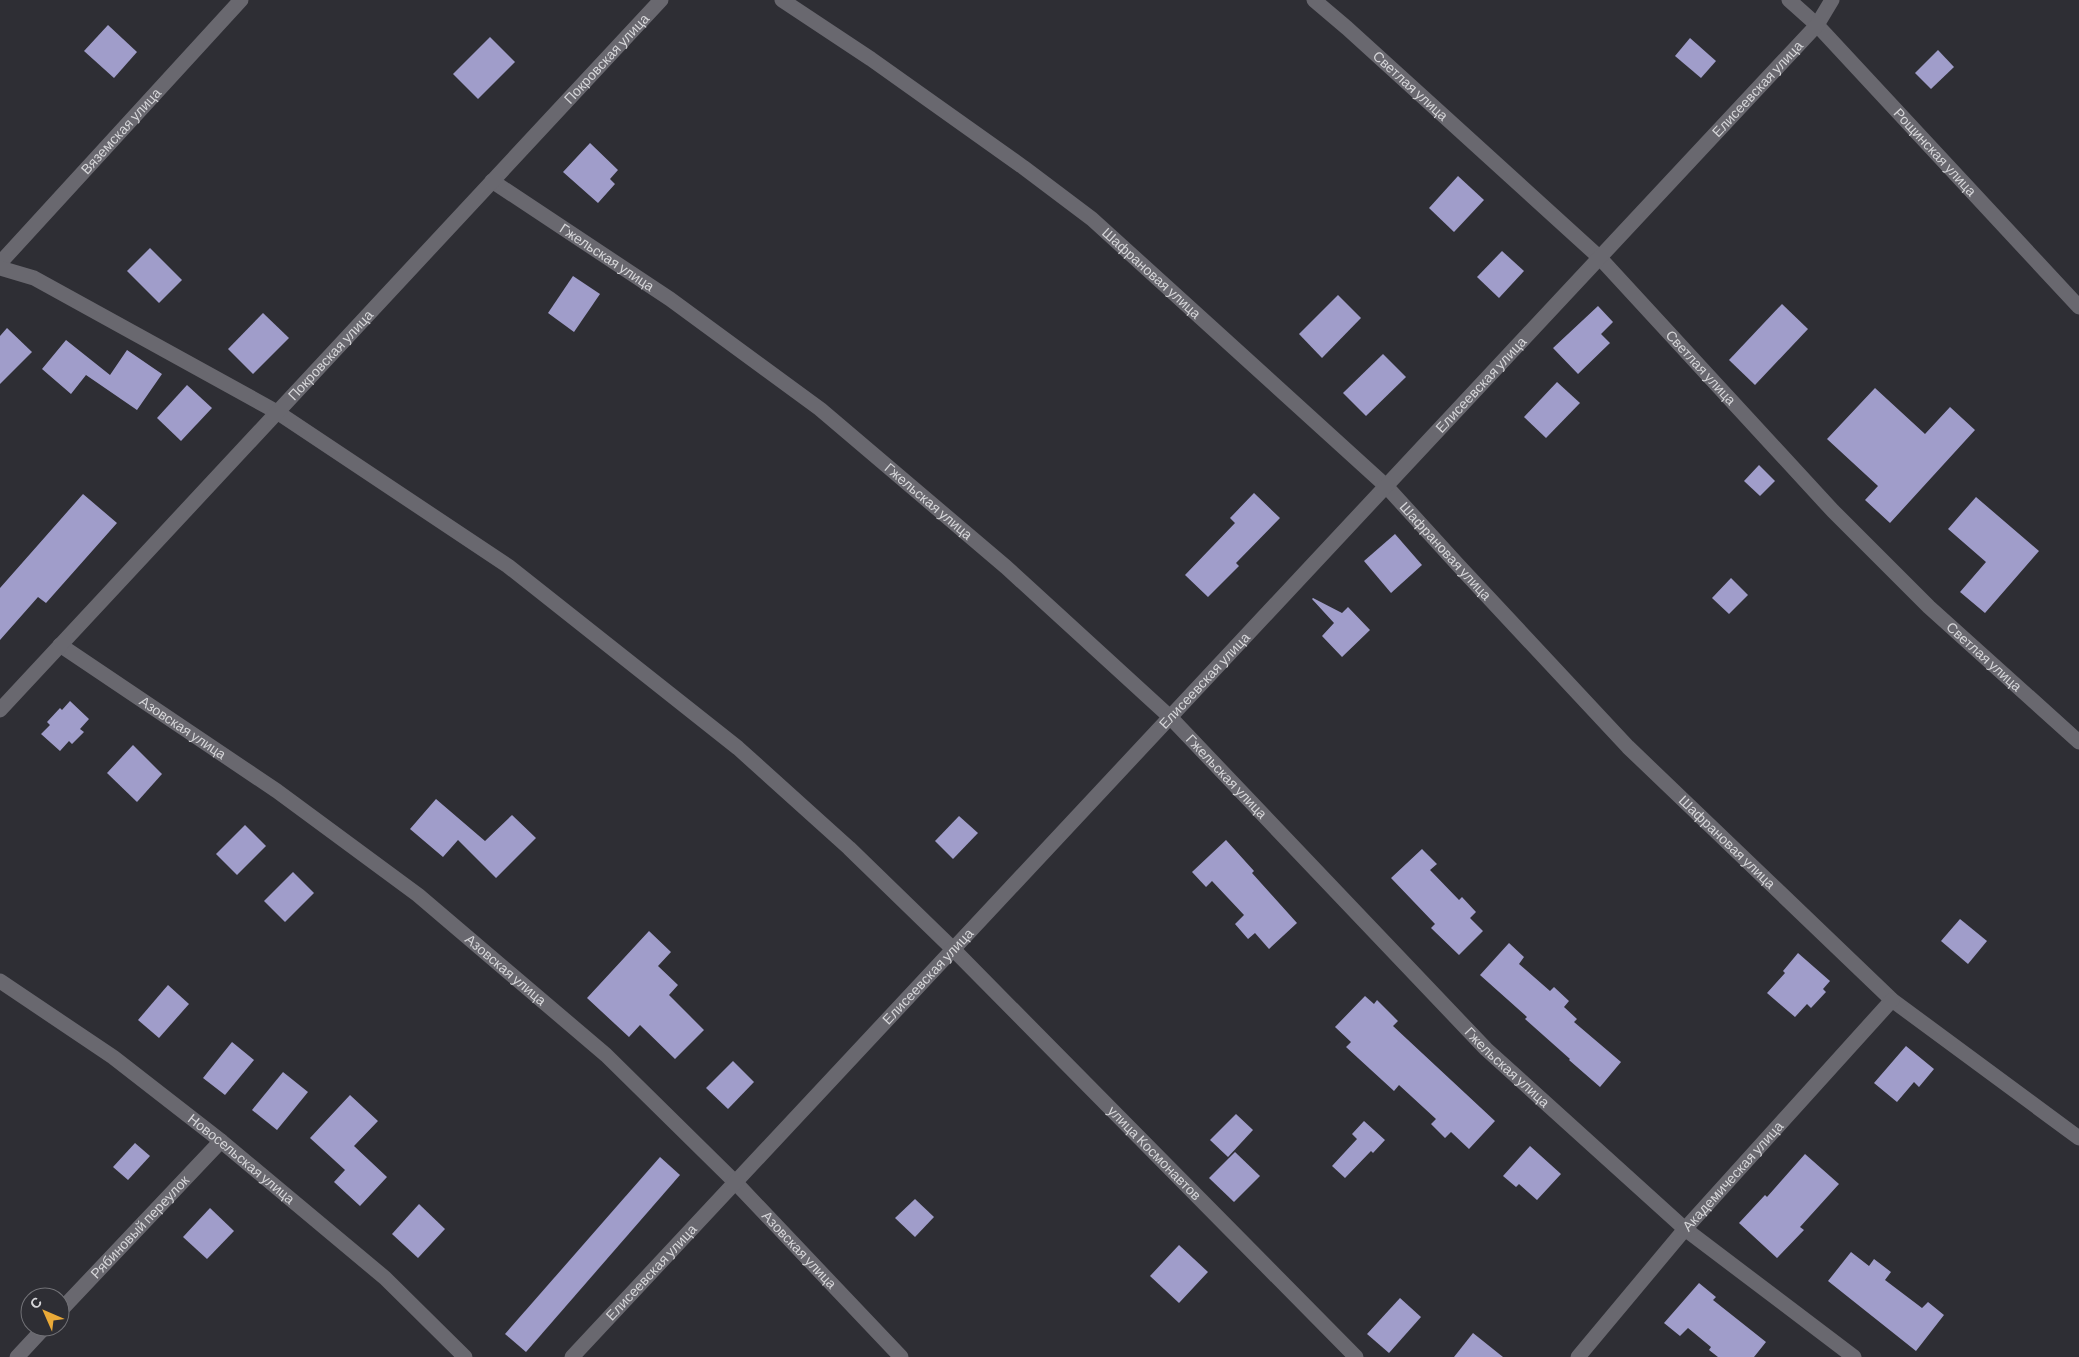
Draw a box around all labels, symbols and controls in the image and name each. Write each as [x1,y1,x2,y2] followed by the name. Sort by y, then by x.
[560,9,652,107] street label: Покровская улица
[1708,37,1806,140] street label: Елисеевская улица
[1370,47,1452,124] street label: Светлая улица
[77,84,164,177] street label: Вяземская улица
[1890,104,1981,199] street label: Рощинская улица
[557,219,658,294] street label: Гжельская улица
[1099,224,1205,322] street label: Шафрановая улица
[284,306,376,403] street label: Покровская улица
[1662,326,1740,408] street label: Светлая улица
[1431,333,1530,436] street label: Елисеевская улица
[881,459,976,543] street label: Гжельская улица
[1397,498,1495,603] street label: Шафрановая улица
[1943,618,2026,695] street label: Светлая улица
[1155,628,1253,732] street label: Елисеевская улица
[136,692,230,763] street label: Азовская улица
[1183,730,1271,822] street label: Гжельская улица
[1676,791,1779,892] street label: Шафрановая улица
[878,924,977,1028] street label: Елисеевская улица
[462,930,550,1009] street label: Азовская улица
[1461,1023,1554,1111] street label: Гжельская улица
[1105,1102,1205,1203] street label: улица Космонавтов
[185,1110,299,1207] street label: Новосельская улица
[1678,1117,1786,1234] street label: Академическая улица
[87,1171,193,1282] street label: Рябиновый переулок
[759,1207,841,1292] street label: Азовская улица
[602,1220,700,1324] street label: Елисеевская улица
[20,1287,70,1337] north arrow
[26,1293,45,1312] text: С

